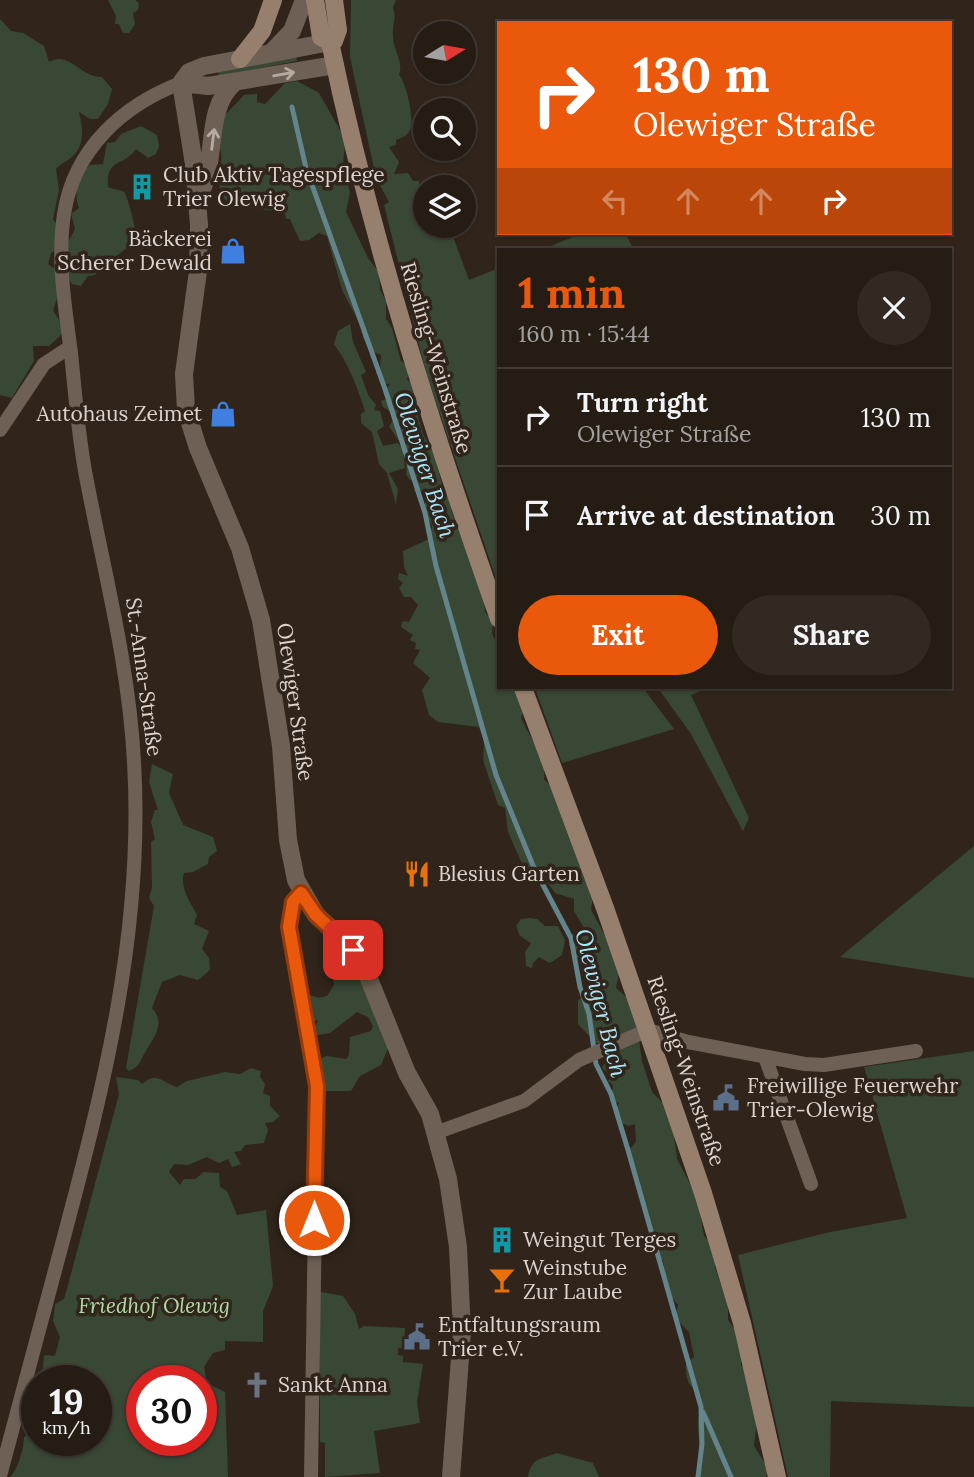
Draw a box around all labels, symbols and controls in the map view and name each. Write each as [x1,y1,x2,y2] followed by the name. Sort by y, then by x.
[413,21,476,84] north arrow
[413,21,476,238] map controls
[633,43,769,105] text: 130 m
[518,49,609,140] icon: right
[272,67,295,80] one-way arrow
[413,98,476,161] button: search
[633,104,876,145] text: Olewiger Straße
[207,128,220,151] one-way arrow
[163,161,385,212] place label: Club Aktiv Tagespflege Trier Olewig
[127,172,157,202] building icon: Club Aktiv Tagespflege Trier Olewig
[413,175,476,238] button: layers
[596,182,634,220] icon: left
[669,182,707,220] icon: ahead
[742,182,780,220] icon: ahead
[815,182,853,220] icon: right
[57,225,212,276] place label: Bäckerei Scherer Dewald
[218,236,248,266] shop icon: Bäckerei Scherer Dewald
[394,259,479,457] street label: Riesling-Weinstraße
[518,266,625,320] text: 1 min
[857,271,931,345] button: close
[518,319,650,348] text: 160 m · 15:44
[577,386,708,419] text: Turn right
[388,388,463,541] water label: Olewiger Bach
[518,398,556,436] icon: right
[208,399,238,429] shop icon: Autohaus Zeimet
[36,400,203,427] place label: Autohaus Zeimet
[861,401,931,434] text: 130 m
[577,419,752,448] text: Olewiger Straße
[518,496,556,534] icon: arrive
[577,499,835,532] text: Arrive at destination
[870,499,931,532] text: 30 m
[518,595,718,675] button: Exit
[732,595,931,675] button: Share
[120,596,169,758] street label: St.-Anna-Straße
[271,621,320,783] street label: Olewiger Straße
[402,859,432,889] restaurant icon: Blesius Garten
[438,860,580,887] place label: Blesius Garten
[323,920,383,980] pin
[569,926,634,1080] water label: Olewiger Bach
[334,931,372,969] icon: arrive
[641,972,732,1169] street label: Riesling-Weinstraße
[747,1072,958,1123] place label: Freiwillige Feuerwehr Trier-Olewig
[711,1083,741,1113] public building icon: Freiwillige Feuerwehr Trier-Olewig
[277,1183,351,1257] position arrow
[487,1225,517,1255] building icon: Weingut Terges
[523,1226,676,1253] place label: Weingut Terges
[523,1254,627,1305] place label: Weinstube Zur Laube
[487,1265,517,1295] bar icon: Weinstube Zur Laube
[78,1292,230,1319] park label: Friedhof Olewig
[438,1311,601,1362] place label: Entfaltungsraum Trier e.V.
[402,1322,432,1352] public building icon: Entfaltungsraum Trier e.V.
[126,1365,217,1456] speed limit sign: 30
[242,1370,272,1400] church icon: Sankt Anna
[278,1371,388,1398] place label: Sankt Anna
[49,1379,84,1424] text: 19
[42,1416,91,1439] text: km/h

